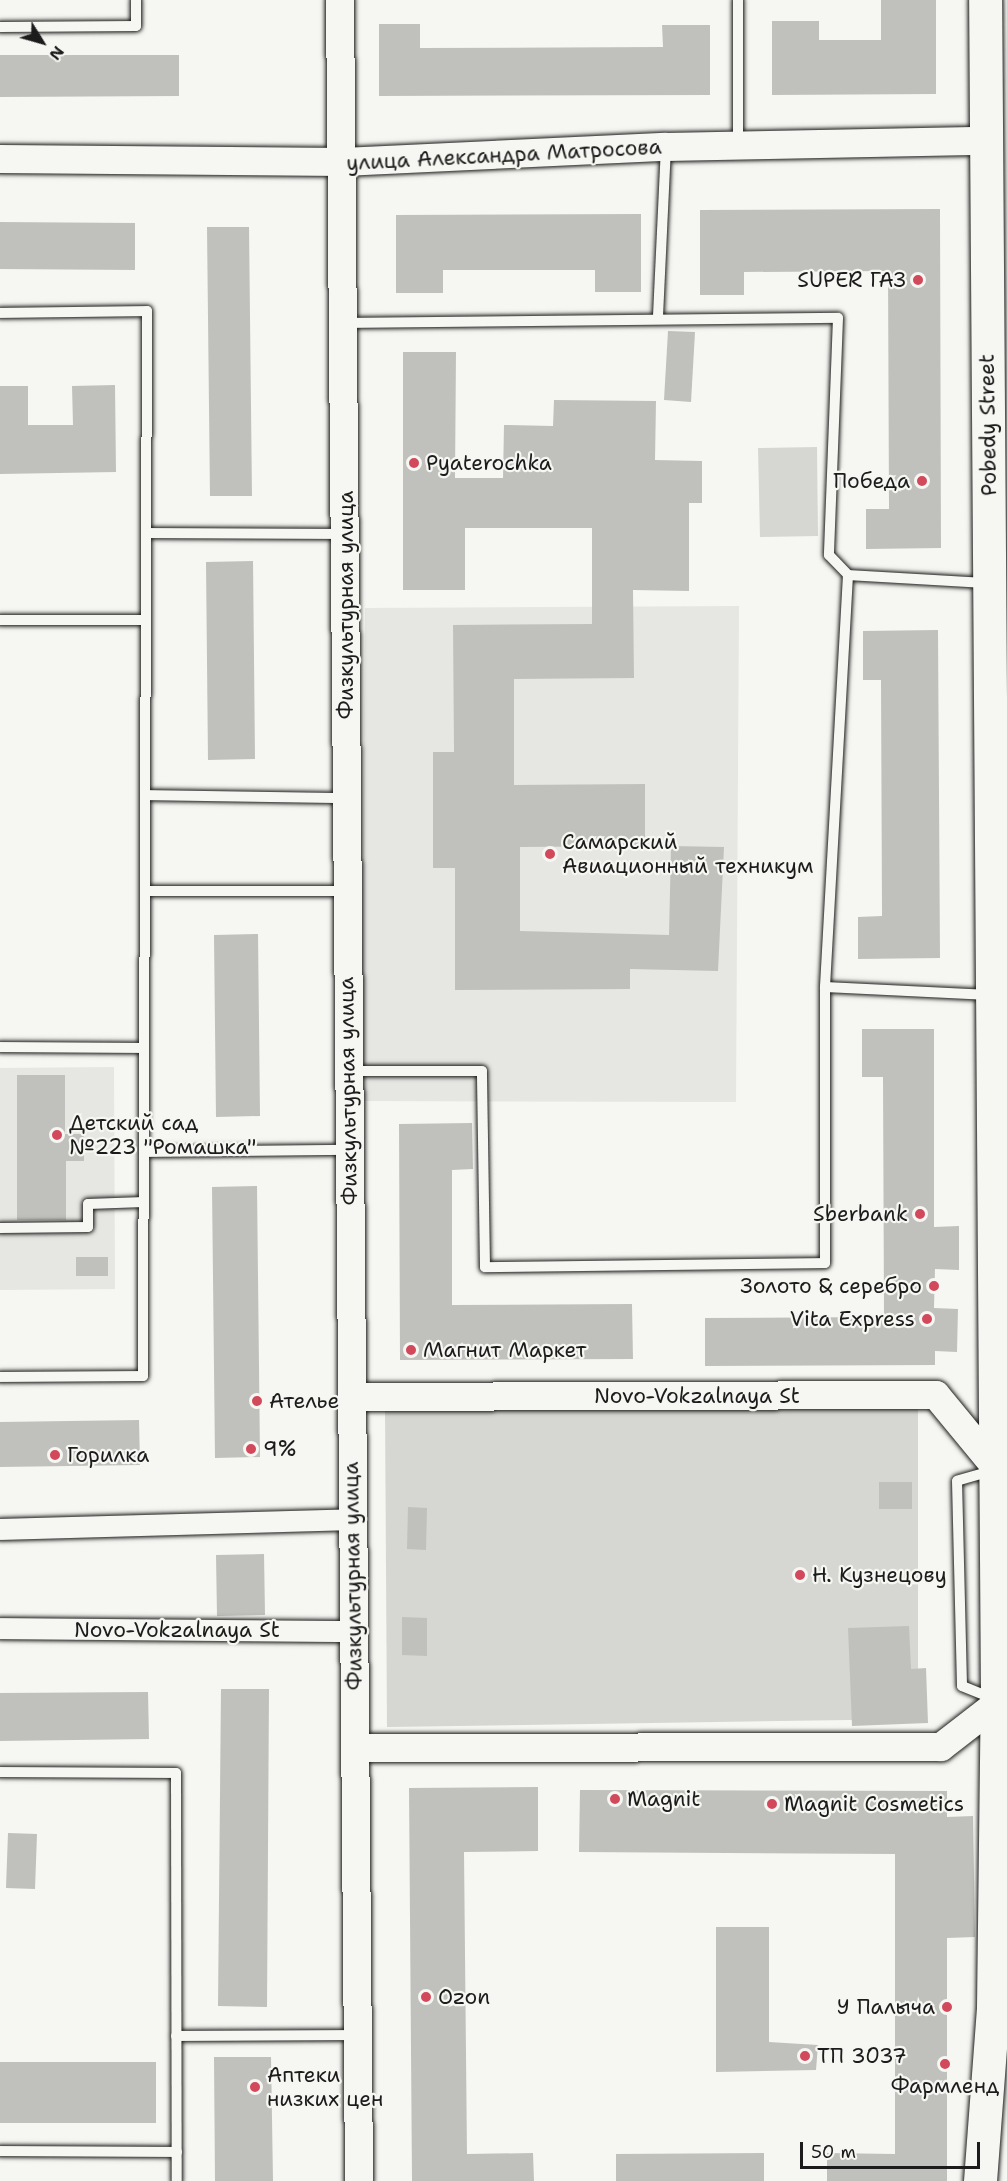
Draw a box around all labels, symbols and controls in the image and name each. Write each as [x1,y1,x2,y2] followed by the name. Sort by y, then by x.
[12,12,72,72] north arrow
[45,42,69,65] text: N
[346,134,662,176] street label: улица Александра Матросова
[797,267,906,293] place label: SUPER ГАЗ
[911,273,925,287] marker: SUPER ГАЗ
[974,354,1002,496] street label: Pobedy Street
[426,450,552,476] place label: Pyaterochka
[407,456,421,470] marker: Pyaterochka
[833,468,910,494] place label: Победа
[915,474,929,488] marker: Победа
[333,491,359,719] street label: Физкультурная улица
[562,829,813,879] place label: Самарский Авиационный техникум
[543,847,557,861] marker: Самарский Авиационный техникум
[333,977,363,1205] street label: Физкультурная улица
[69,1110,256,1160] place label: Детский сад №223 "Ромашка"
[50,1128,64,1142] marker: Детский сад №223 "Ромашка"
[813,1201,908,1227] place label: Sberbank
[913,1207,927,1221] marker: Sberbank
[740,1273,922,1299] place label: Золото & серебро
[927,1279,941,1293] marker: Золото & серебро
[790,1306,915,1332] place label: Vita Express
[920,1312,934,1326] marker: Vita Express
[423,1337,587,1363] place label: Магнит Маркет
[404,1343,418,1357] marker: Магнит Маркет
[594,1383,800,1409] street label: Novo-Vokzalnaya St
[269,1388,339,1414] place label: Ателье
[250,1394,264,1408] marker: Ателье
[263,1436,297,1462] place label: 9%
[67,1442,149,1468] place label: Горилка
[244,1442,258,1456] marker: 9%
[48,1448,62,1462] marker: Горилка
[338,1462,368,1690] street label: Физкультурная улица
[812,1562,947,1588] place label: Н. Кузнецову
[793,1568,807,1582] marker: Н. Кузнецову
[74,1617,280,1643] street label: Novo-Vokzalnaya St
[627,1786,700,1812] place label: Magnit
[784,1791,964,1817] place label: Magnit Cosmetics
[608,1792,622,1806] marker: Magnit
[765,1797,779,1811] marker: Magnit Cosmetics
[438,1984,490,2010] place label: Ozon
[419,1990,433,2004] marker: Ozon
[837,1994,935,2020] place label: У Палыча
[940,2000,954,2014] marker: У Палыча
[817,2043,907,2069] place label: ТП 3037
[798,2049,812,2063] marker: ТП 3037
[938,2057,952,2071] marker: Фармленд
[267,2062,383,2112] place label: Аптеки низких цен
[891,2073,999,2099] place label: Фармленд
[248,2080,262,2094] marker: Аптеки низких цен
[803,2130,983,2168] scale bar
[811,2140,856,2164] text: 50 m

